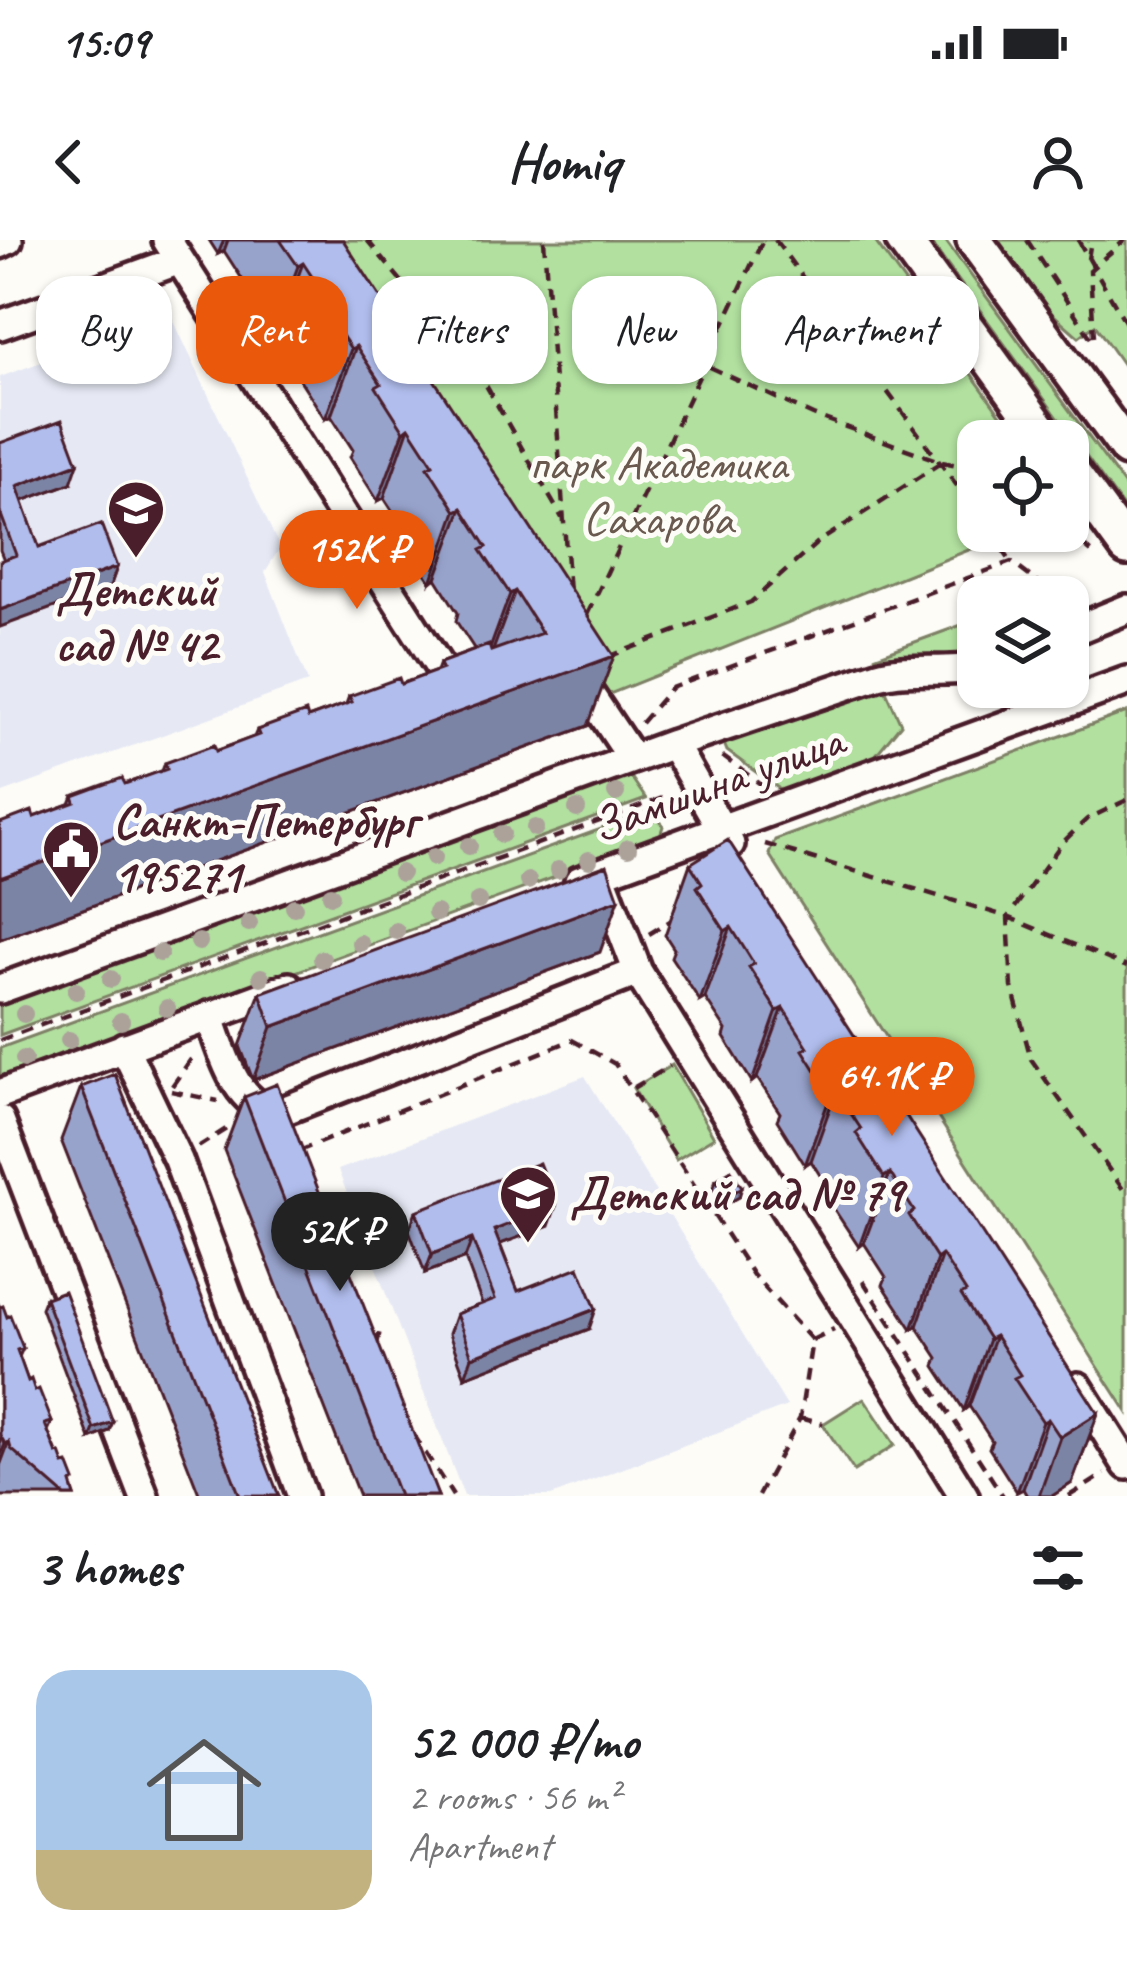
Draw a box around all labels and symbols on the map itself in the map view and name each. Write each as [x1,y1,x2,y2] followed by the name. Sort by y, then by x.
[529,433,790,548] park label: парк Академика Сахарова
[105,478,167,560] school or university icon: Детский сад № 42
[259,510,455,612] pin: 152K ₽
[55,560,222,675] place label: Детский сад № 42
[583,708,855,856] street label: Замшина улица
[113,791,424,906] place label: Санкт-Петербург 195271
[40,818,102,900] public building icon: Санкт-Петербург 195271
[781,1037,1003,1139] pin: 64.1K ₽
[497,1163,559,1245] school or university icon: Детский сад № 79
[570,1164,908,1224] place label: Детский сад № 79
[256,1192,424,1294] pin: 52K ₽

